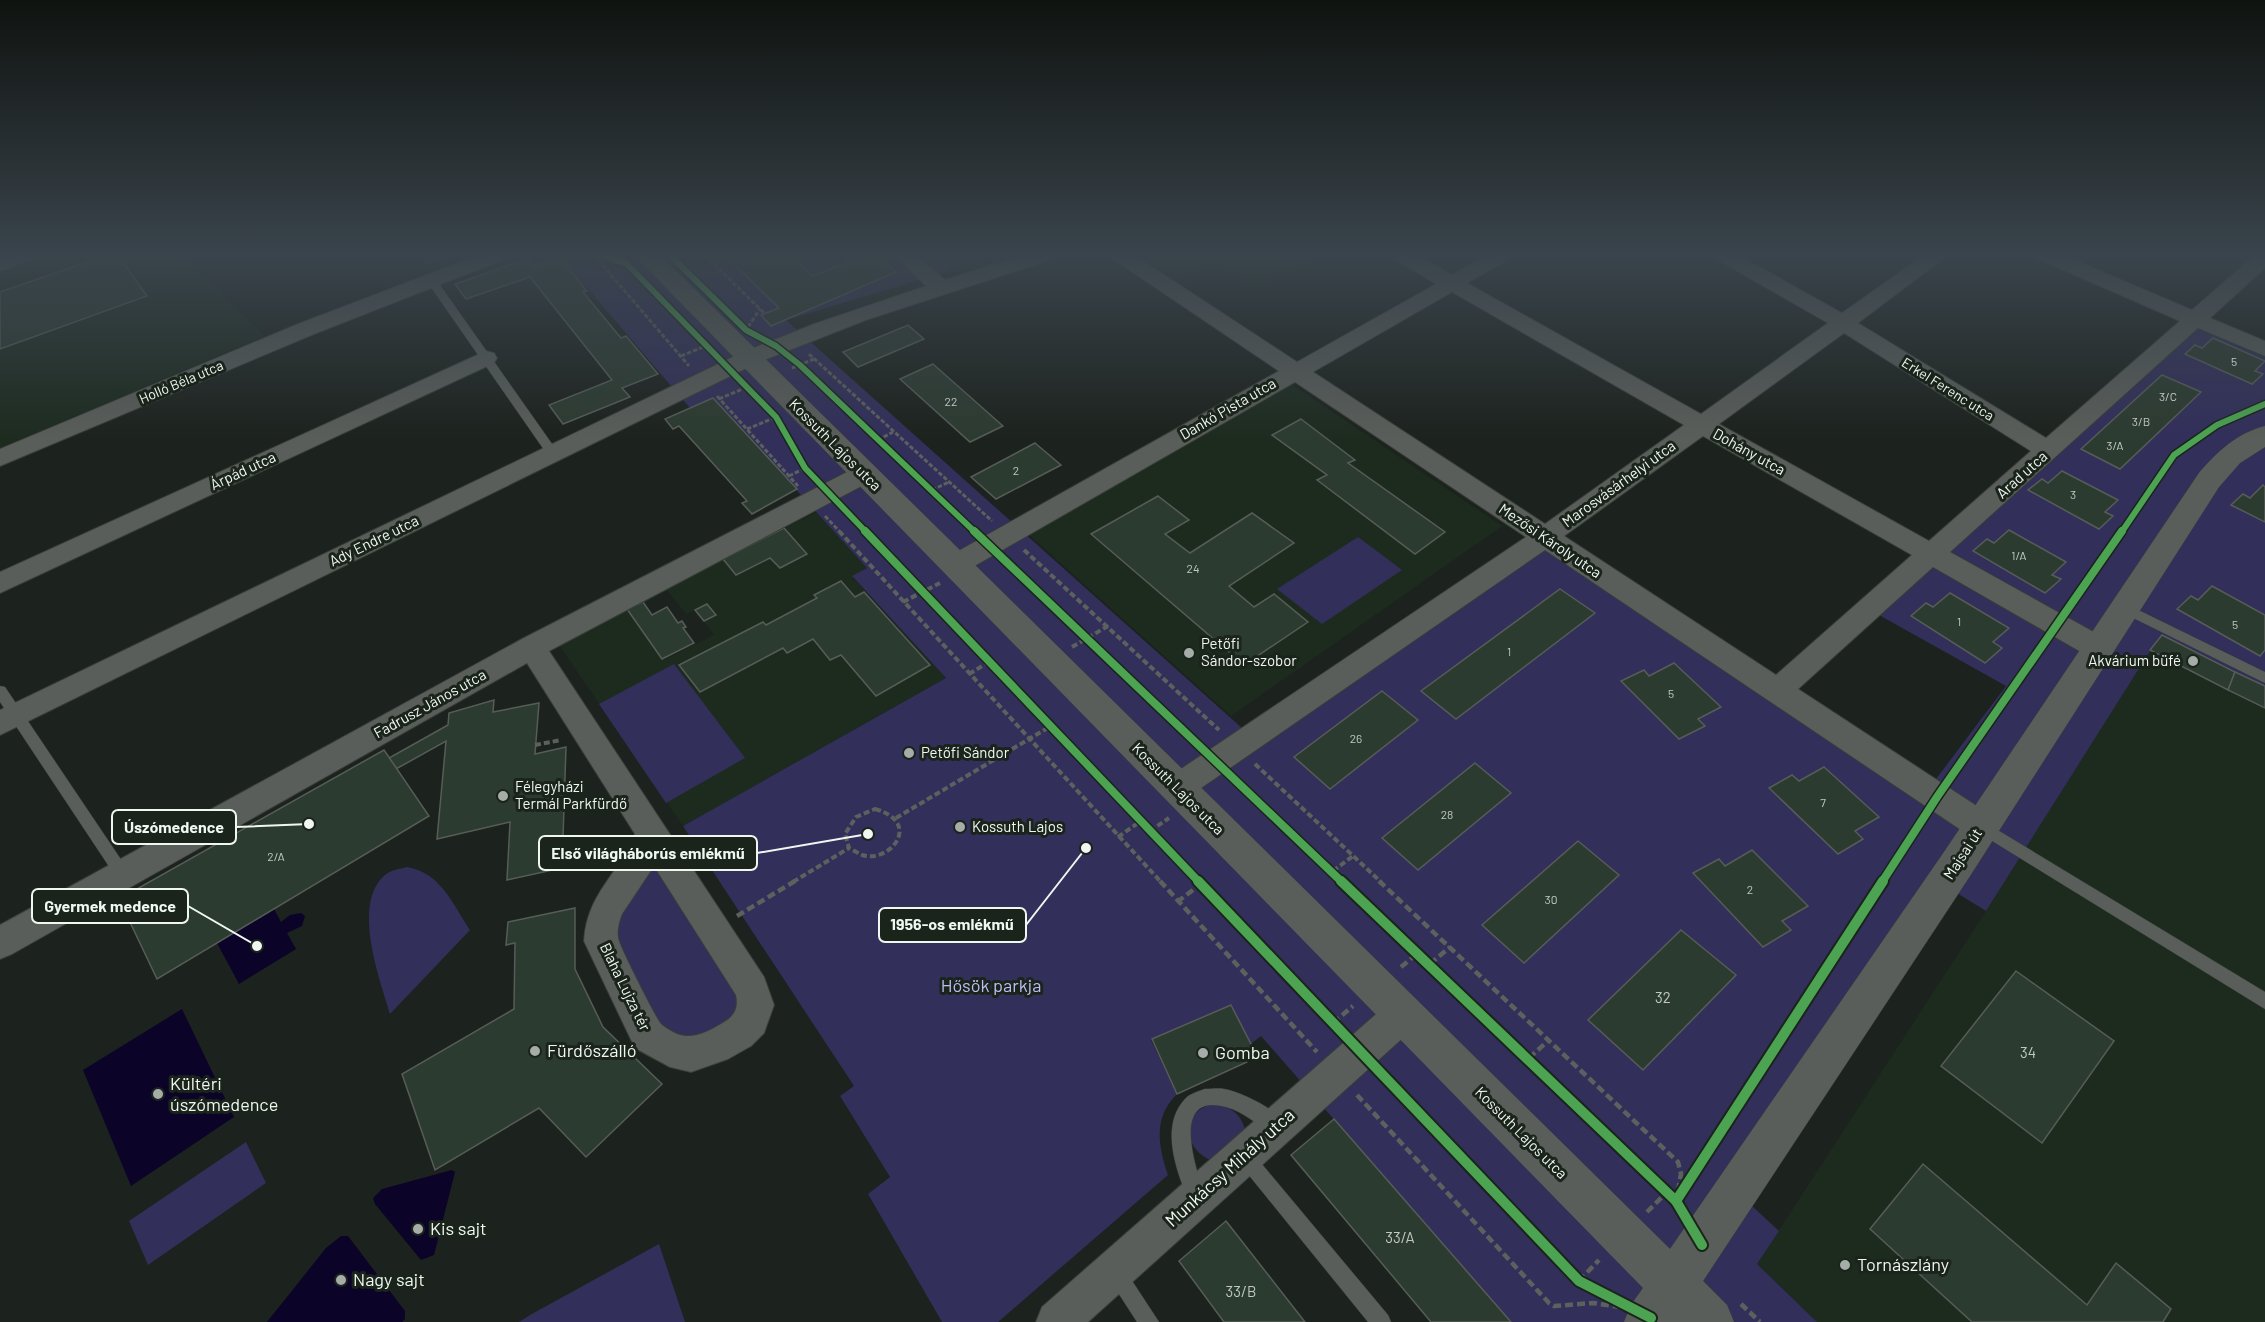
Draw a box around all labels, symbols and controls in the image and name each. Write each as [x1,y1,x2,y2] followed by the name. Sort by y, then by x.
[1899,353,1998,424] street label: Erkel Ferenc utca
[2231,354,2237,368] house number: 5
[136,356,225,407] street label: Holló Béla utca
[1176,373,1279,443] street label: Dankó Pista utca
[2159,389,2177,403] house number: 3/C
[786,394,886,494] street label: Kossuth Lajos utca
[945,394,957,408] house number: 22
[2132,414,2150,428] house number: 3/B
[1710,424,1789,478] street label: Dohány utca
[1558,436,1679,530] street label: Marosvásárhelyi utca
[2106,438,2124,452] house number: 3/A
[207,447,278,493] street label: Árpád utca
[1992,447,2050,502] street label: Arad utca
[1013,463,1019,477] house number: 2
[2070,487,2076,501] house number: 3
[1496,499,1605,581] street label: Mezősi Károly utca
[326,511,421,570] street label: Ady Endre utca
[2011,548,2027,562] house number: 1/A
[1186,561,1200,575] house number: 24
[1957,614,1961,628] house number: 1
[2232,617,2238,631] house number: 5
[1201,634,1297,669] place label: Petőfi Sándor-szobor
[1507,644,1511,658] house number: 1
[1182,646,1196,660] marker: Petőfi Sándor-szobor
[2088,651,2181,669] place label: Akvárium büfé
[2186,654,2200,668] marker: Akvárium büfé
[370,665,489,741] street label: Fadrusz János utca
[1668,686,1674,700] house number: 5
[1350,731,1362,745] house number: 26
[1129,738,1229,838] street label: Kossuth Lajos utca
[921,743,1010,761] place label: Petőfi Sándor
[902,746,916,760] marker: Petőfi Sándor
[515,777,627,812] place label: Félegyházi Termál Parkfürdő
[496,789,510,803] marker: Félegyházi Termál Parkfürdő
[1820,795,1826,809] house number: 7
[1441,807,1453,821] house number: 28
[112,810,236,844] callout: Úszómedence
[124,817,224,836] text: Úszómedence
[972,817,1063,835] place label: Kossuth Lajos
[953,820,967,834] marker: Kossuth Lajos
[1939,825,1985,882] street label: Majsai út
[539,836,757,870] callout: Első világháborús emlékmű
[551,843,745,862] text: Első világháborús emlékmű
[267,849,285,863] house number: 2/A
[1747,882,1753,896] house number: 2
[32,889,188,923] callout: Gyermek medence
[1545,892,1557,906] house number: 30
[44,896,176,915] text: Gyermek medence
[879,908,1026,942] callout: 1956-os emlékmű
[890,914,1014,933] text: 1956-os emlékmű
[597,940,655,1034] street label: Blaha Lujza tér
[941,974,1041,996] park label: Hősök parkja
[1655,988,1671,1006] house number: 32
[547,1039,636,1061] place label: Fürdőszálló
[1215,1041,1270,1063] place label: Gomba
[2020,1043,2036,1061] house number: 34
[528,1044,542,1058] marker: Fürdőszálló
[1196,1046,1210,1060] marker: Gomba
[170,1072,278,1115] place label: Kültéri úszómedence
[1472,1082,1572,1182] street label: Kossuth Lajos utca
[151,1087,165,1101] marker: Kültéri úszómedence
[1160,1103,1299,1231] street label: Munkácsy Mihály utca
[430,1217,487,1239] place label: Kis sajt
[411,1222,425,1236] marker: Kis sajt
[1385,1228,1415,1246] house number: 33/A
[1857,1253,1949,1275] place label: Tornászlány
[1838,1258,1852,1272] marker: Tornászlány
[353,1268,425,1290] place label: Nagy sajt
[334,1273,348,1287] marker: Nagy sajt
[1226,1282,1256,1300] house number: 33/B

